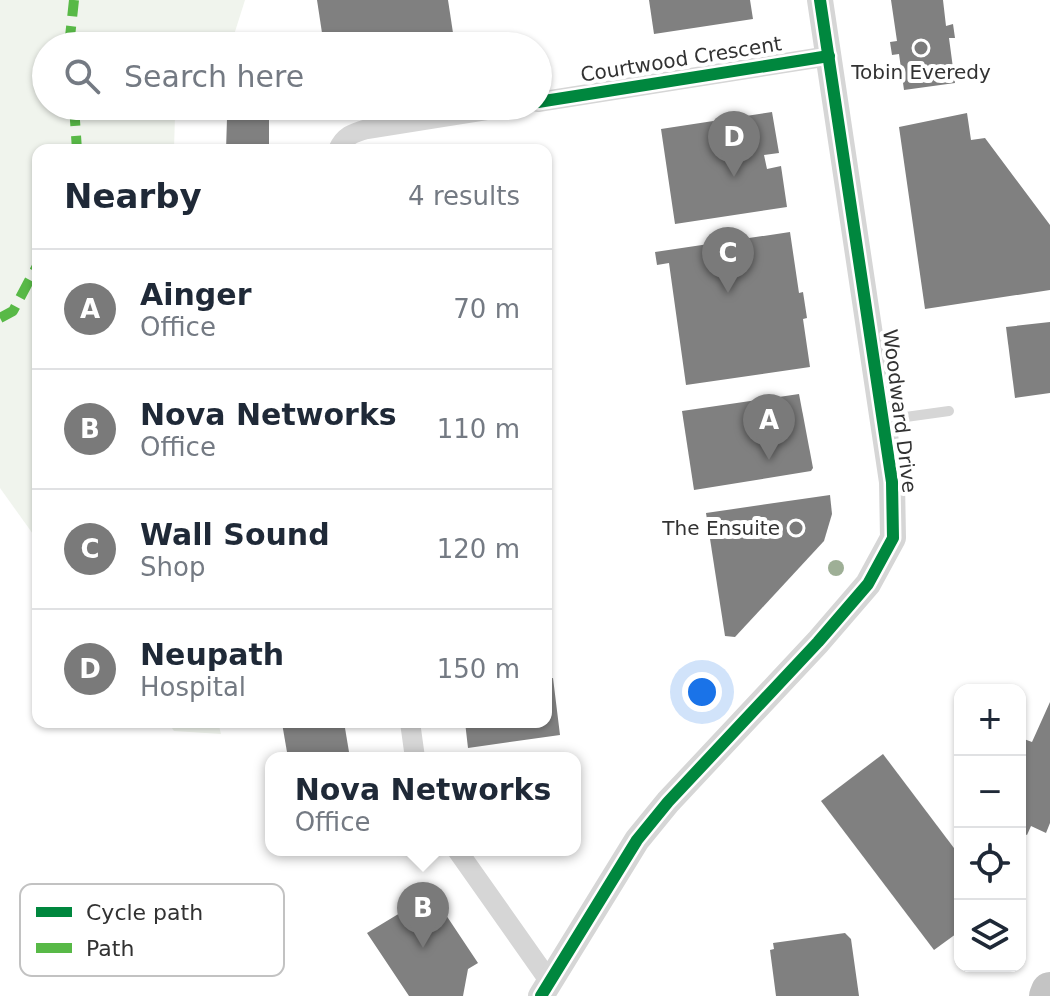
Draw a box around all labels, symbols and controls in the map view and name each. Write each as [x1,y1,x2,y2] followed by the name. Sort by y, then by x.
[579,31,783,87] street label: Courtwood Crescent
[32,32,552,120] search box
[912,39,930,57] marker: Tobin Everedy
[60,54,104,98] icon: search
[124,59,304,94] text: Search here
[850,60,991,84] place label: Tobin Everedy
[708,111,760,177] pin: D
[64,176,202,216] text: Nearby
[408,181,520,211] text: 4 results
[702,227,754,293] pin: C
[140,277,251,312] text: Ainger
[80,294,100,324] text: A
[453,294,520,324] text: 70 m
[140,312,216,342] text: Office
[878,328,922,494] street label: Woodward Drive
[743,394,795,460] pin: A
[140,397,397,432] text: Nova Networks
[80,414,100,444] text: B
[437,414,520,444] text: 110 m
[140,432,216,462] text: Office
[661,516,780,540] place label: The Ensuite
[140,517,330,552] text: Wall Sound
[787,519,805,537] marker: The Ensuite
[80,534,100,564] text: C
[437,534,520,564] text: 120 m
[140,552,205,582] text: Shop
[140,637,284,672] text: Neupath
[79,654,101,684] text: D
[437,654,520,684] text: 150 m
[140,672,246,702] text: Hospital
[682,672,722,712] your location
[954,684,1026,972] map controls
[954,684,1026,756] button: +
[265,752,581,856] popup
[954,756,1026,828] button: −
[295,772,551,807] text: Nova Networks
[295,807,371,837] text: Office
[954,828,1026,900] button: locate
[397,882,449,948] pin: B
[20,884,284,976] legend
[86,900,203,925] text: Cycle path
[954,900,1026,972] button: layers
[86,936,134,961] text: Path

